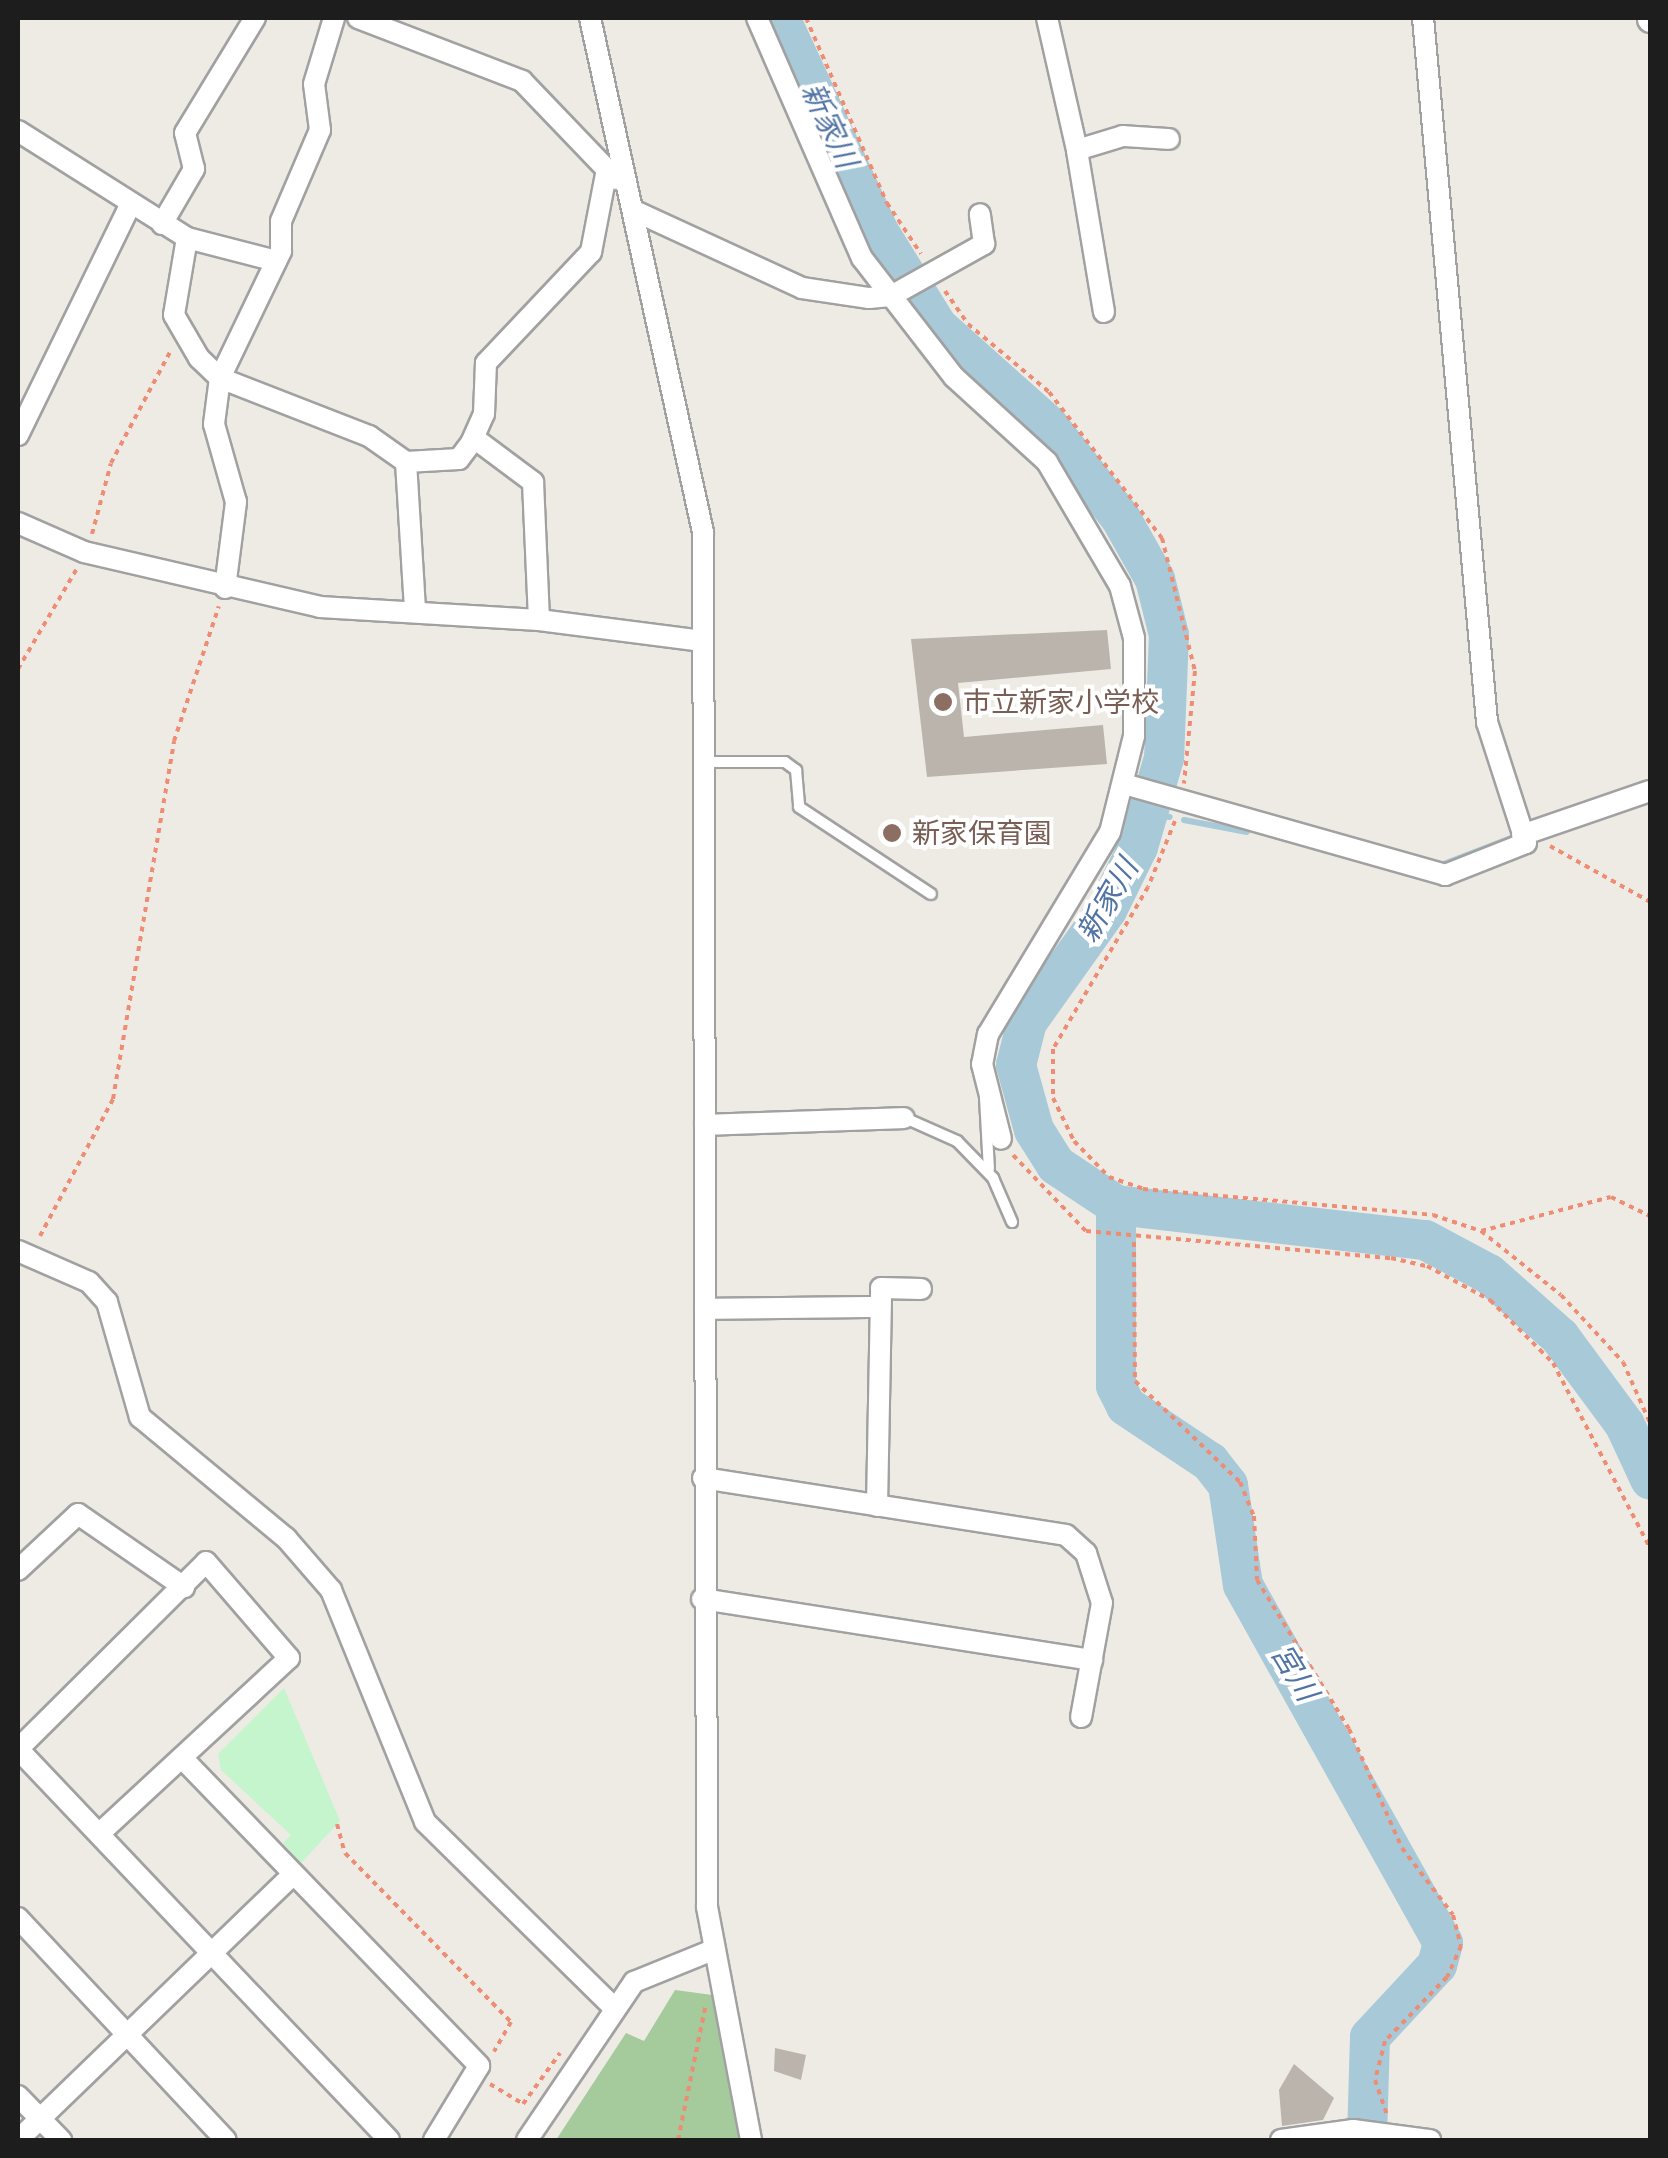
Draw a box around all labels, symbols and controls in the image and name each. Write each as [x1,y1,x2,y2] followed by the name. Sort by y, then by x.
[795,77,865,173] water label: 新家川
[963,685,1159,719] place label: 市立新家小学校
[932,691,954,713] marker: 市立新家小学校
[912,816,1052,850] place label: 新家保育園
[881,822,903,844] marker: 新家保育園
[1069,852,1145,948] water label: 新家川
[1264,1637,1326,1707] water label: 宮川

